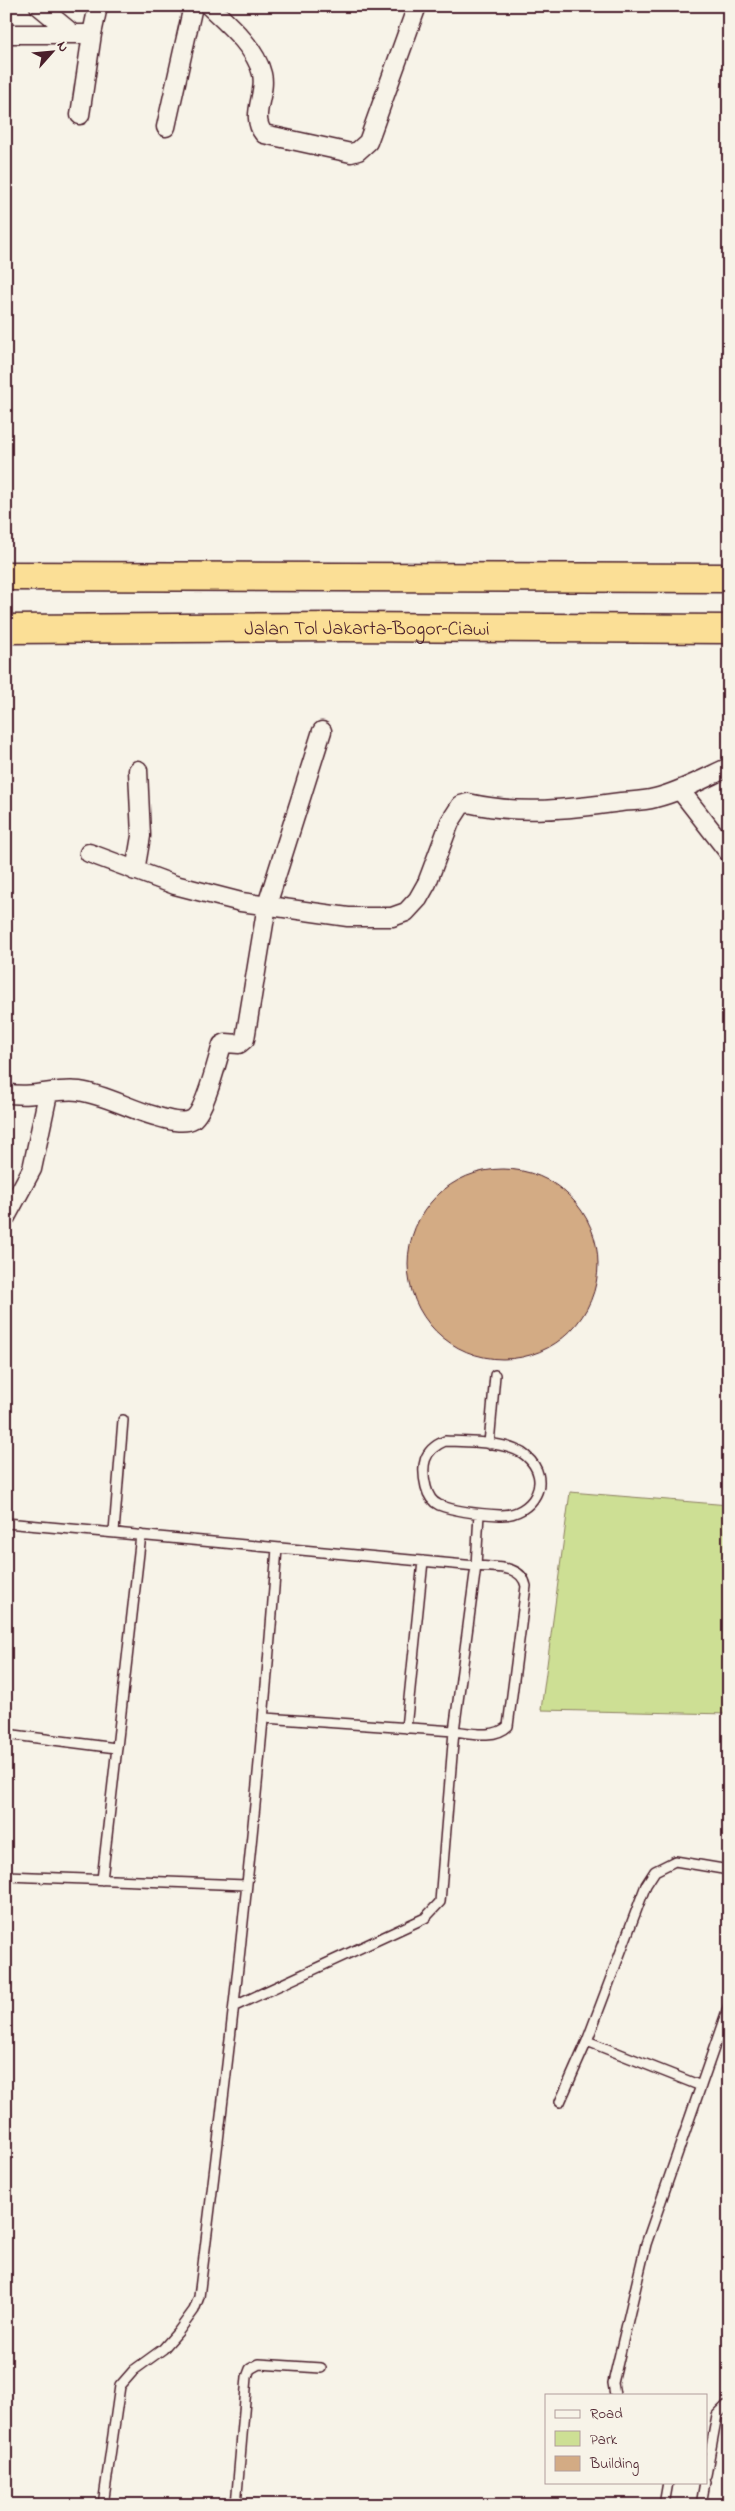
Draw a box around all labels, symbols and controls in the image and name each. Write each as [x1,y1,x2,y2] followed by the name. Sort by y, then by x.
[28,28,78,78] north arrow
[51,38,74,56] text: N
[244,615,490,645] street label: Jalan Tol Jakarta–Bogor–Ciawi
[545,2394,708,2484] legend
[590,2403,623,2425] text: Road
[590,2429,618,2451] text: Park
[589,2453,639,2476] text: Building

